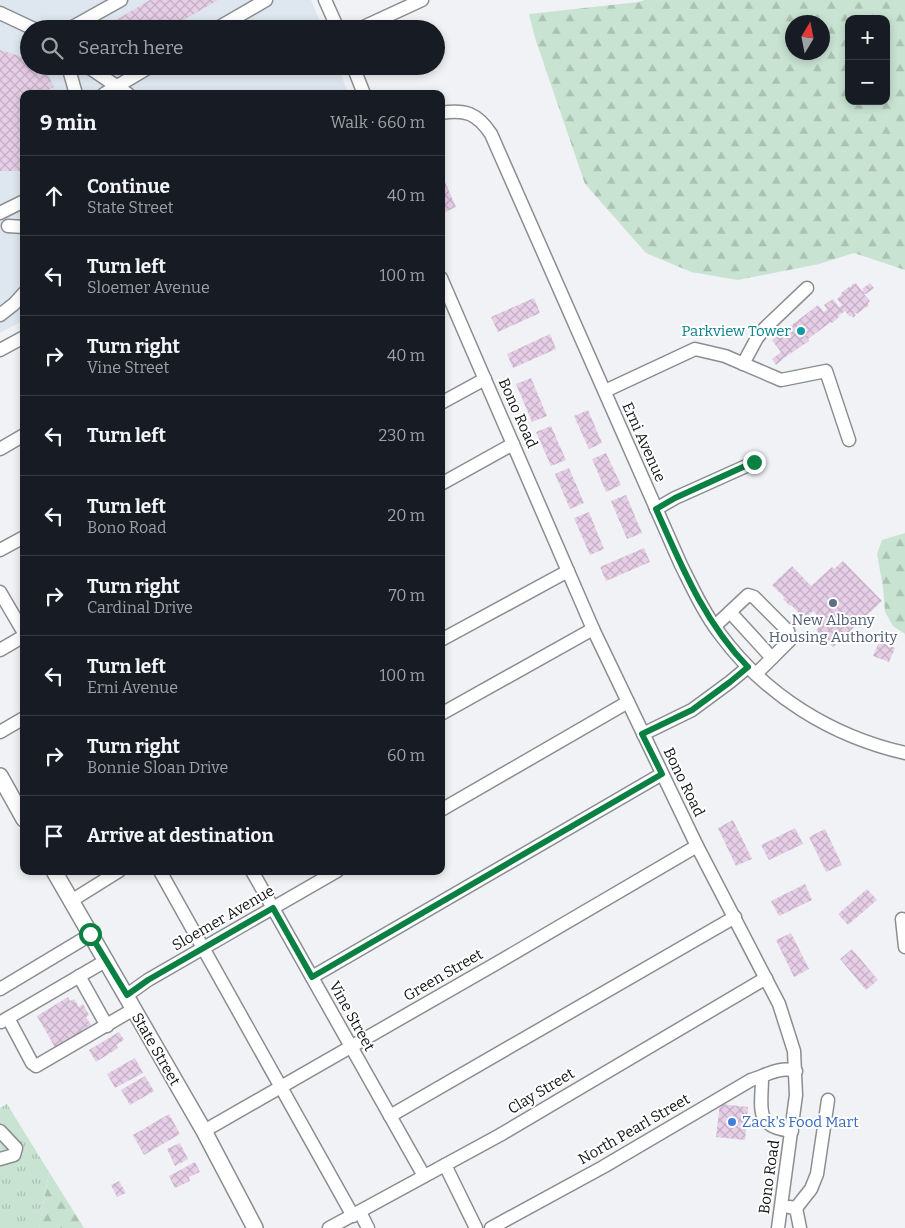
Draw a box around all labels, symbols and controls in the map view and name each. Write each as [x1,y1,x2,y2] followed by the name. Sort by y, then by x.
[785,15,830,60] north arrow
[845,15,890,105] map controls
[845,15,890,60] button: +
[20,20,445,75] search box
[38,34,66,62] icon: search
[78,36,183,59] text: Search here
[845,60,890,105] button: −
[40,110,96,136] text: 9 min
[330,113,425,132] text: Walk · 660 m
[87,175,170,198] text: Continue
[40,182,68,210] icon: ahead
[387,186,425,205] text: 40 m
[87,198,173,217] text: State Street
[87,255,166,278] text: Turn left
[40,262,68,290] icon: left
[380,266,425,285] text: 100 m
[87,278,210,297] text: Sloemer Avenue
[681,322,791,340] place label: Parkview Tower
[795,325,807,337] marker: Parkview Tower
[87,335,180,358] text: Turn right
[40,342,68,370] icon: right
[387,346,425,365] text: 40 m
[87,358,169,377] text: Vine Street
[495,375,541,451] street label: Bono Road
[618,399,670,485] street label: Erni Avenue
[40,422,68,450] icon: left
[87,424,166,447] text: Turn left
[378,426,425,445] text: 230 m
[743,451,766,474] route end
[87,495,166,518] text: Turn left
[40,502,68,530] icon: left
[388,506,425,525] text: 20 m
[87,518,166,537] text: Bono Road
[87,575,180,598] text: Turn right
[40,582,68,610] icon: right
[389,586,425,605] text: 70 m
[827,597,839,609] marker: New Albany Housing Authority
[87,598,193,617] text: Cardinal Drive
[769,611,898,646] place label: New Albany Housing Authority
[87,655,166,678] text: Turn left
[40,662,68,690] icon: left
[380,666,425,685] text: 100 m
[87,678,178,697] text: Erni Avenue
[87,735,180,758] text: Turn right
[40,742,68,770] icon: right
[660,745,708,820] street label: Bono Road
[387,746,425,765] text: 60 m
[87,758,228,777] text: Bonnie Sloan Drive
[40,822,68,850] icon: arrive
[87,824,274,847] text: Arrive at destination
[169,881,277,955] street label: Sloemer Avenue
[79,923,102,946] route start
[400,945,486,1005] street label: Green Street
[325,978,379,1055] street label: Vine Street
[128,1009,184,1089] street label: State Street
[504,1064,578,1118] street label: Clay Street
[575,1090,693,1168] street label: North Pearl Street
[742,1113,859,1131] place label: Zack's Food Mart
[726,1116,738,1128] marker: Zack's Food Mart
[755,1139,783,1215] street label: Bono Road

